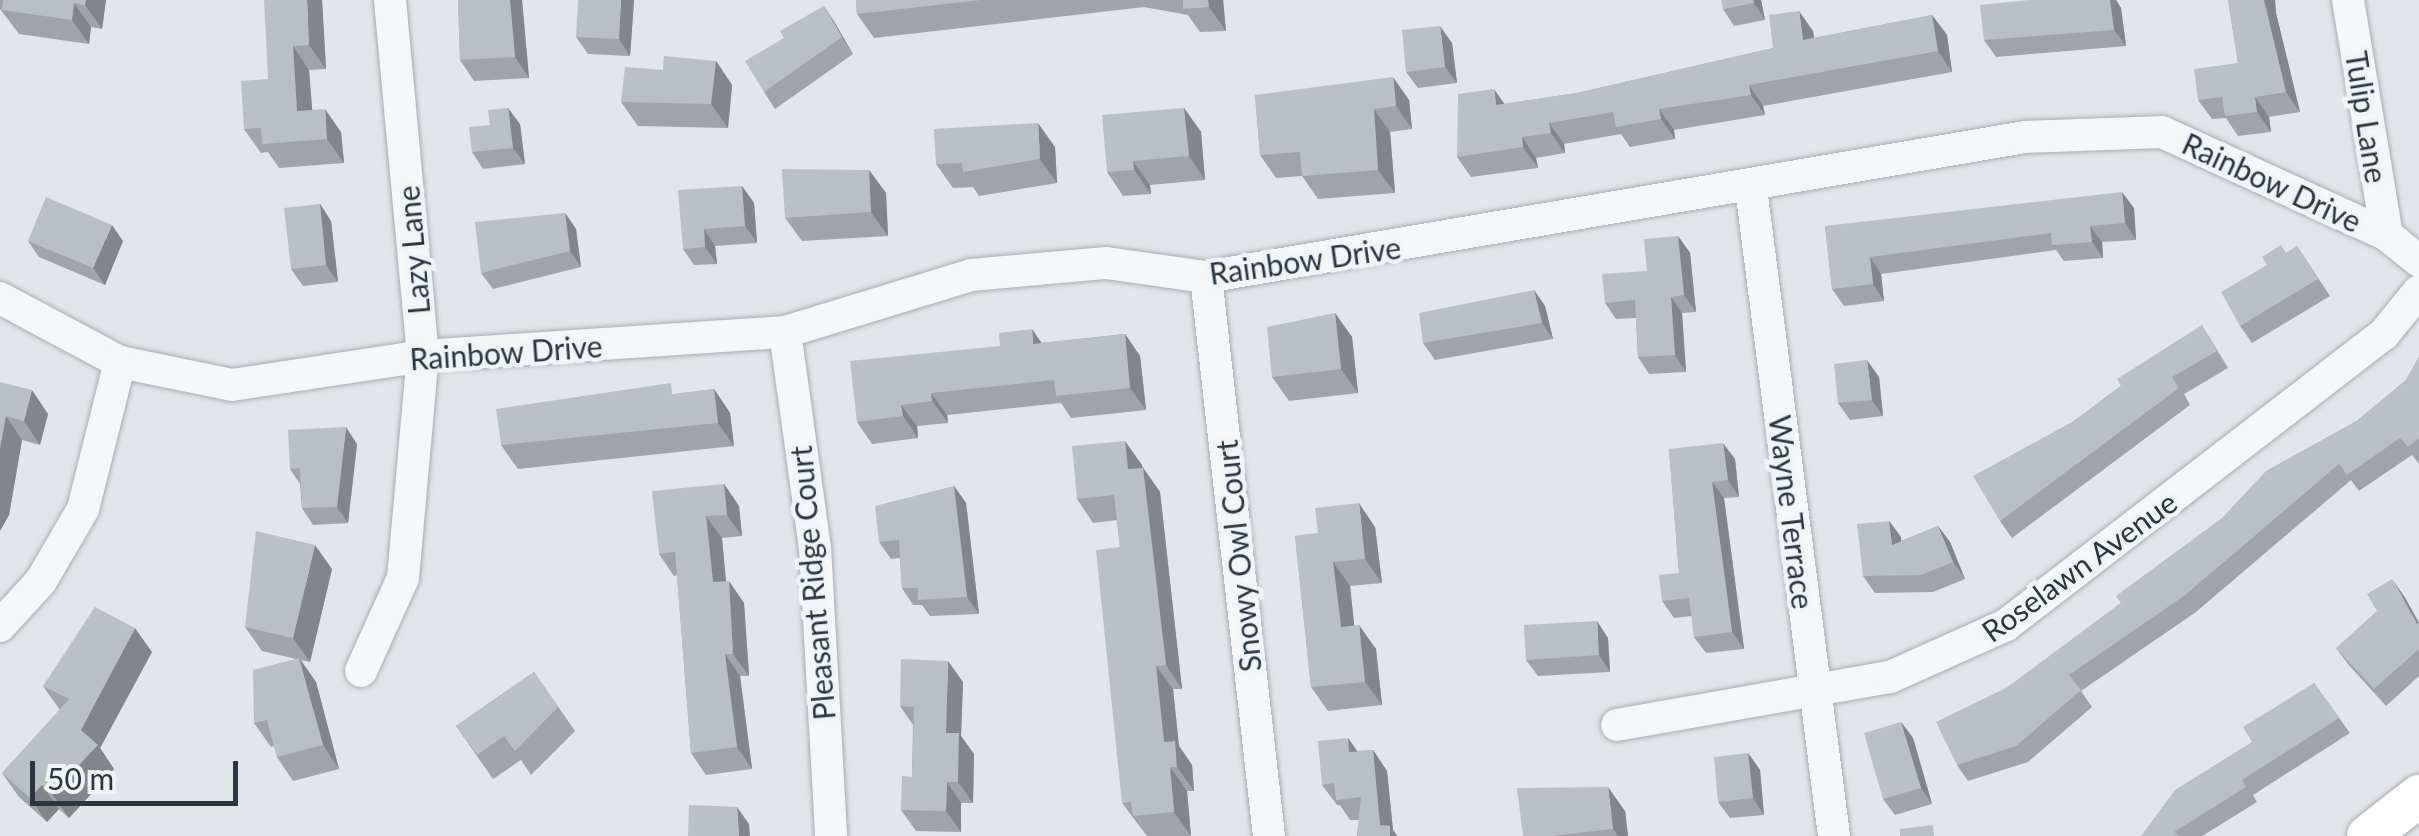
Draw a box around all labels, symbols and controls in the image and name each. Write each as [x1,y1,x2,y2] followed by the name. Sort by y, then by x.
[2339,49,2395,185] street label: Tulip Lane
[2177,125,2367,239] street label: Rainbow Drive
[389,184,437,316] street label: Lazy Lane
[1207,229,1403,291] street label: Rainbow Drive
[408,327,604,377] street label: Rainbow Drive
[1762,413,1822,611] street label: Wayne Terrace
[1208,438,1268,674] street label: Snowy Owl Court
[782,444,842,722] street label: Pleasant Ridge Court
[1974,483,2184,649] street label: Roselawn Avenue
[35,741,242,803] scale bar
[47,760,114,796] text: 50 m

